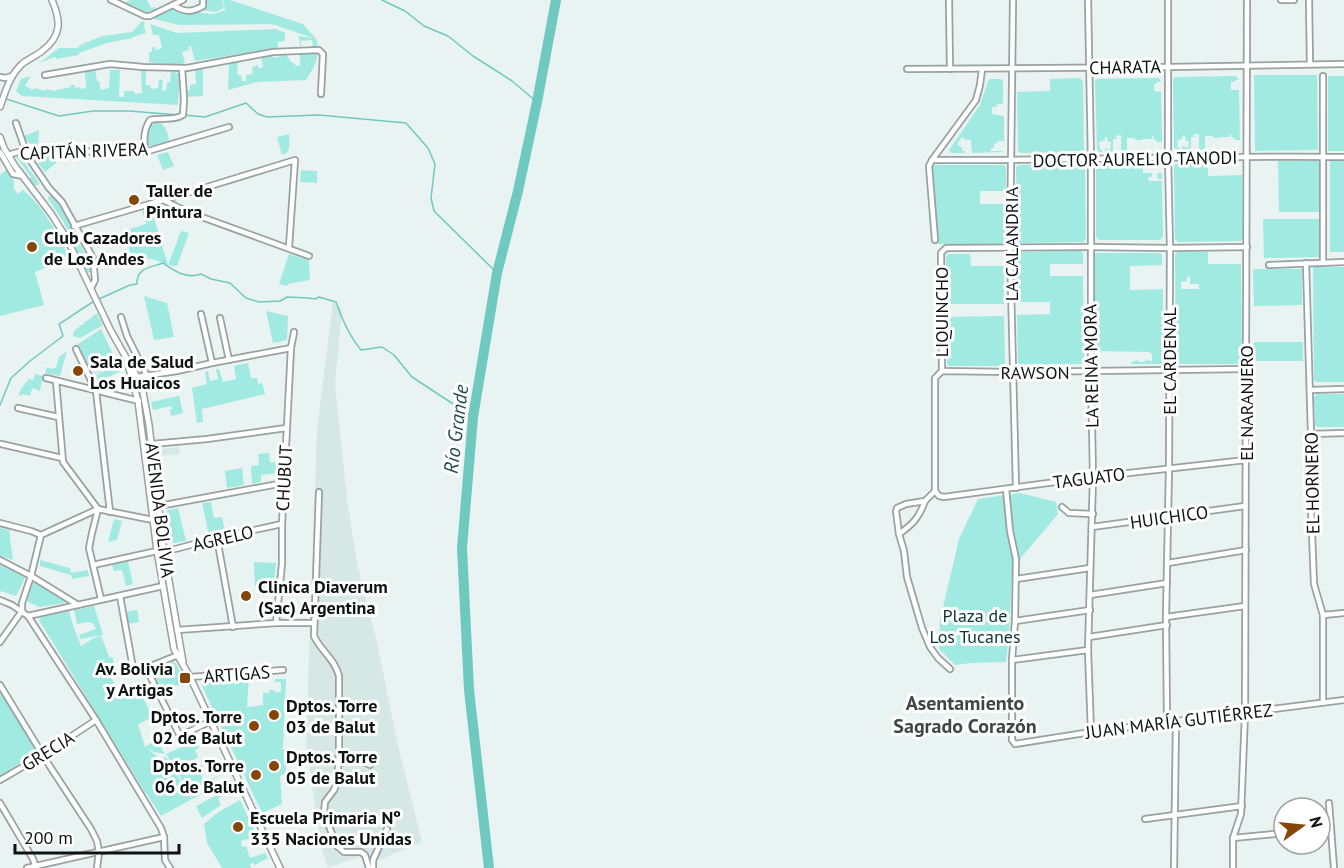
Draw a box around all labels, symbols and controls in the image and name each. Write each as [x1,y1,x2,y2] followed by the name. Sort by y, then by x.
[1089,55,1162,79] street label: CHARATA
[19,137,149,165] street label: CAPITÁN RIVERA
[1032,146,1238,172] street label: DOCTOR AURELIO TANODI
[146,179,213,223] place label: Taller de Pintura
[1000,186,1023,301] street label: LA CALANDRIA
[127,193,141,207] marker: Taller de Pintura
[44,226,162,270] place label: Club Cazadores de Los Andes
[25,240,39,254] marker: Club Cazadores de Los Andes
[930,267,953,357] street label: LIQUINCHO
[1078,304,1104,428] street label: LA REINA MORA
[1158,307,1181,415] street label: EL CARDENAL
[1235,345,1258,461] street label: EL NARANJERO
[90,350,194,394] place label: Sala de Salud Los Huaicos
[1000,361,1070,384] street label: RAWSON
[71,364,85,378] marker: Sala de Salud Los Huaicos
[438,382,474,475] water label: Río Grande
[1300,432,1324,534] street label: EL HORNERO
[140,441,180,579] street label: AVENIDA BOLIVIA
[271,444,297,512] street label: CHUBUT
[1052,462,1126,494] street label: TAGUATO
[1128,500,1210,534] street label: HUICHICO
[190,520,256,556] street label: AGRELO
[258,575,388,619] place label: Clinica Diaverum (Sac) Argentina
[239,589,253,603] marker: Clinica Diaverum (Sac) Argentina
[929,604,1021,648] park label: Plaza de Los Tucanes
[95,657,173,701] place label: Av. Bolivia y Artigas
[203,660,271,688] street label: ARTIGAS
[178,671,192,685] marker: Av. Bolivia y Artigas
[893,690,1037,739] district label: Asentamiento Sagrado Corazón
[286,694,377,738] place label: Dptos. Torre 03 de Balut
[1083,698,1274,744] street label: JUAN MARÍA GUTIÉRREZ
[151,705,243,749] place label: Dptos. Torre 02 de Balut
[267,708,281,722] marker: Dptos. Torre 03 de Balut
[247,719,261,733] marker: Dptos. Torre 02 de Balut
[18,726,79,776] street label: GRECIA
[286,745,377,789] place label: Dptos. Torre 05 de Balut
[153,754,245,798] place label: Dptos. Torre 06 de Balut
[267,759,281,773] marker: Dptos. Torre 05 de Balut
[249,768,263,782] marker: Dptos. Torre 06 de Balut
[1272,796,1332,856] north arrow
[250,806,412,850] place label: Escuela Primaria Nº 335 Naciones Unidas
[1305,814,1328,830] text: N
[15,817,178,855] scale bar
[231,820,245,834] marker: Escuela Primaria Nº 335 Naciones Unidas
[24,826,73,849] text: 200 m

